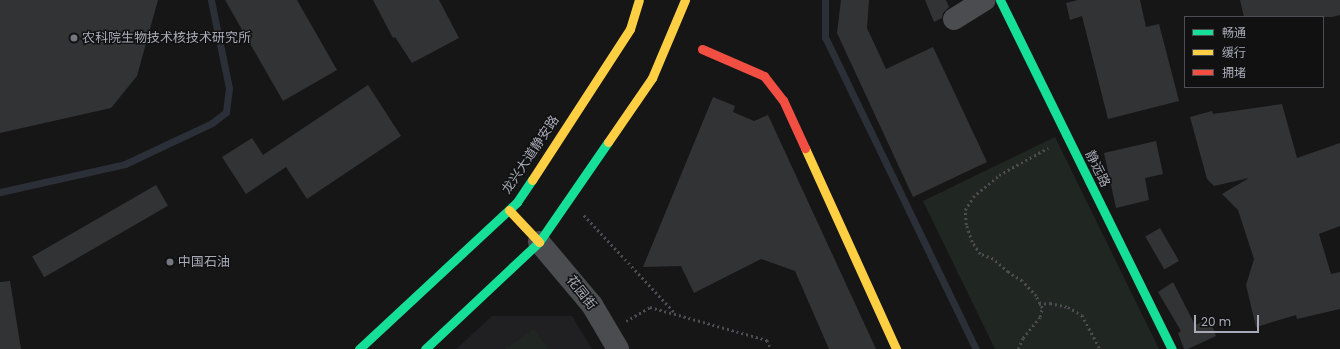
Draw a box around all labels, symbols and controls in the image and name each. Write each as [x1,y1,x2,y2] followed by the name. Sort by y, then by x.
[1184,16,1324,88] legend
[1222,24,1246,41] text: 畅通
[82,30,251,46] place label: 农科院生物技术核技术研究所
[69,33,79,43] marker: 农科院生物技术核技术研究所
[1222,44,1246,61] text: 缓行
[1222,64,1246,81] text: 拥堵
[499,113,563,197] street label: 龙兴大道静安路
[1081,148,1113,190] street label: 静远路
[178,254,230,270] place label: 中国石油
[165,257,175,267] marker: 中国石油
[563,273,599,313] street label: 花园街
[1196,307,1261,333] scale bar
[1201,313,1231,330] text: 20 m

